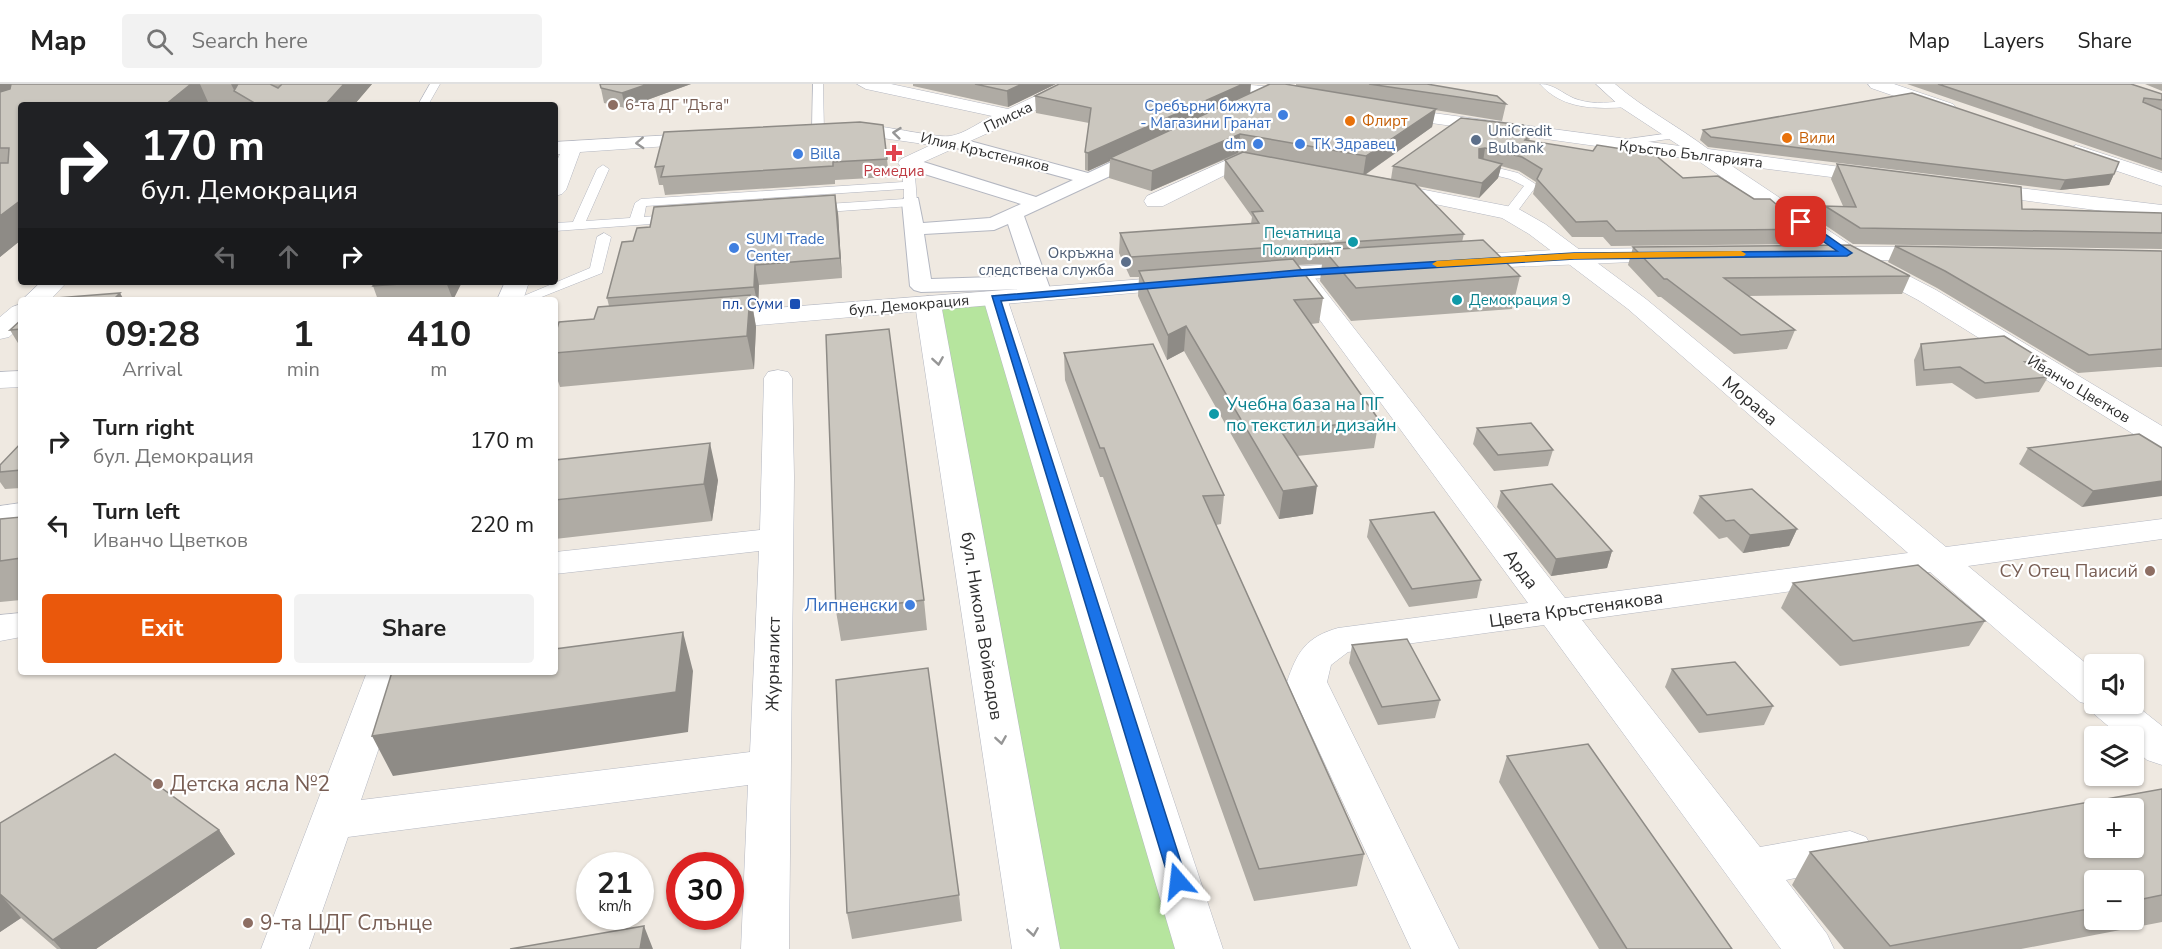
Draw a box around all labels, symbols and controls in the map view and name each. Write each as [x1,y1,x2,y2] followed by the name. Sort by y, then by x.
[122,14,542,68] search box
[30,22,86,60] text: Map
[143,25,176,58] icon: search
[191,26,308,56] text: Search here
[1908,27,1950,55] text: Map
[1983,27,2044,55] text: Layers
[2077,27,2132,55] text: Share
[625,95,729,115] place label: 6-та ДГ "Дъга"
[1140,96,1271,133] place label: Сребърни бижута - Магазини Гранат
[980,97,1036,137] street label: Плиска
[606,98,620,112] marker: 6-та ДГ "Дъга"
[1276,108,1290,122] marker: Сребърни бижута - Магазини Гранат
[1362,111,1408,131] place label: Флирт
[1343,114,1357,128] marker: Флирт
[141,118,265,175] text: 170 m
[1488,121,1552,158] place label: UniCredit Bulbank
[42,126,120,204] icon: right
[919,127,1051,177] street label: Илия Кръстеняков
[893,128,902,140] one-way arrow
[1799,128,1835,148] place label: Вили
[1780,131,1794,145] marker: Вили
[1469,133,1483,147] marker: UniCredit Bulbank
[1224,134,1246,154] place label: dm
[1312,134,1395,154] place label: ТК Здравец
[1618,135,1764,173] street label: Кръстьо Българията
[635,136,644,149] one-way arrow
[1251,137,1265,151] marker: dm
[1293,137,1307,151] marker: ТК Здравец
[810,144,840,164] place label: Billa
[887,146,901,160] marker: Ремедиа
[791,147,805,161] marker: Billa
[863,161,925,181] place label: Ремедиа
[141,172,358,209] text: бул. Демокрация
[1775,196,1826,247] pin
[1784,205,1817,238] icon: arrive
[1262,223,1341,260] place label: Печатница Полипринт
[746,229,825,266] place label: SUMI Trade Center
[1346,235,1360,249] marker: Печатница Полипринт
[209,240,242,273] icon: left
[272,240,305,273] icon: ahead
[335,240,368,273] icon: right
[727,241,741,255] marker: SUMI Trade Center
[979,243,1114,280] place label: Окръжна следствена служба
[1119,255,1133,269] marker: Окръжна следствена служба
[848,290,970,320] street label: бул. Демокрация
[1469,290,1571,310] place label: Демокрация 9
[1450,293,1464,307] marker: Демокрация 9
[722,294,783,314] place label: пл. Суми
[788,297,802,311] marker: пл. Суми
[105,310,200,359] text: 09:28
[292,310,314,359] text: 1
[406,310,471,359] text: 410
[2024,350,2134,428] street label: Иванчо Цветков
[122,356,182,383] text: Arrival
[287,356,320,383] text: min
[430,356,447,383] text: m
[931,356,944,366] one-way arrow
[1717,371,1783,431] street label: Морава
[1225,392,1397,437] place label: Учебна база на ПГ по текстил и дизайн
[1207,407,1221,421] marker: Учебна база на ПГ по текстил и дизайн
[93,413,194,443] text: Turn right
[42,425,75,458] icon: right
[470,426,534,456] text: 170 m
[93,443,254,470] text: бул. Демокрация
[93,497,180,527] text: Turn left
[42,509,75,542] icon: left
[470,510,534,540] text: 220 m
[93,527,248,554] text: Иванчо Цветков
[955,530,1009,722] street label: бул. Никола Войводов
[1498,544,1544,594] street label: Арда
[1999,559,2138,583] place label: СУ Отец Паисий
[2143,564,2157,578] marker: СУ Отец Паисий
[1488,585,1664,633] street label: Цвета Кръстенякова
[804,593,898,617] place label: Липненски
[42,594,282,663] button: Exit
[294,594,534,663] button: Share
[903,598,917,612] marker: Липненски
[760,616,786,712] street label: Журналист
[2084,654,2144,930] map controls
[2084,654,2144,714] button: sound
[2084,726,2144,786] button: layers
[994,735,1007,745] one-way arrow
[170,770,330,798] place label: Детска ясла №2
[151,777,165,791] marker: Детска ясла №2
[2084,798,2144,858] button: +
[1146,849,1210,913] position arrow
[666,852,744,930] speed limit sign: 30
[597,863,633,904] text: 21
[2084,870,2144,930] button: −
[598,896,632,916] text: km/h
[260,909,433,937] place label: 9-та ЦДГ Слънце
[241,916,255,930] marker: 9-та ЦДГ Слънце
[1026,927,1039,937] one-way arrow

